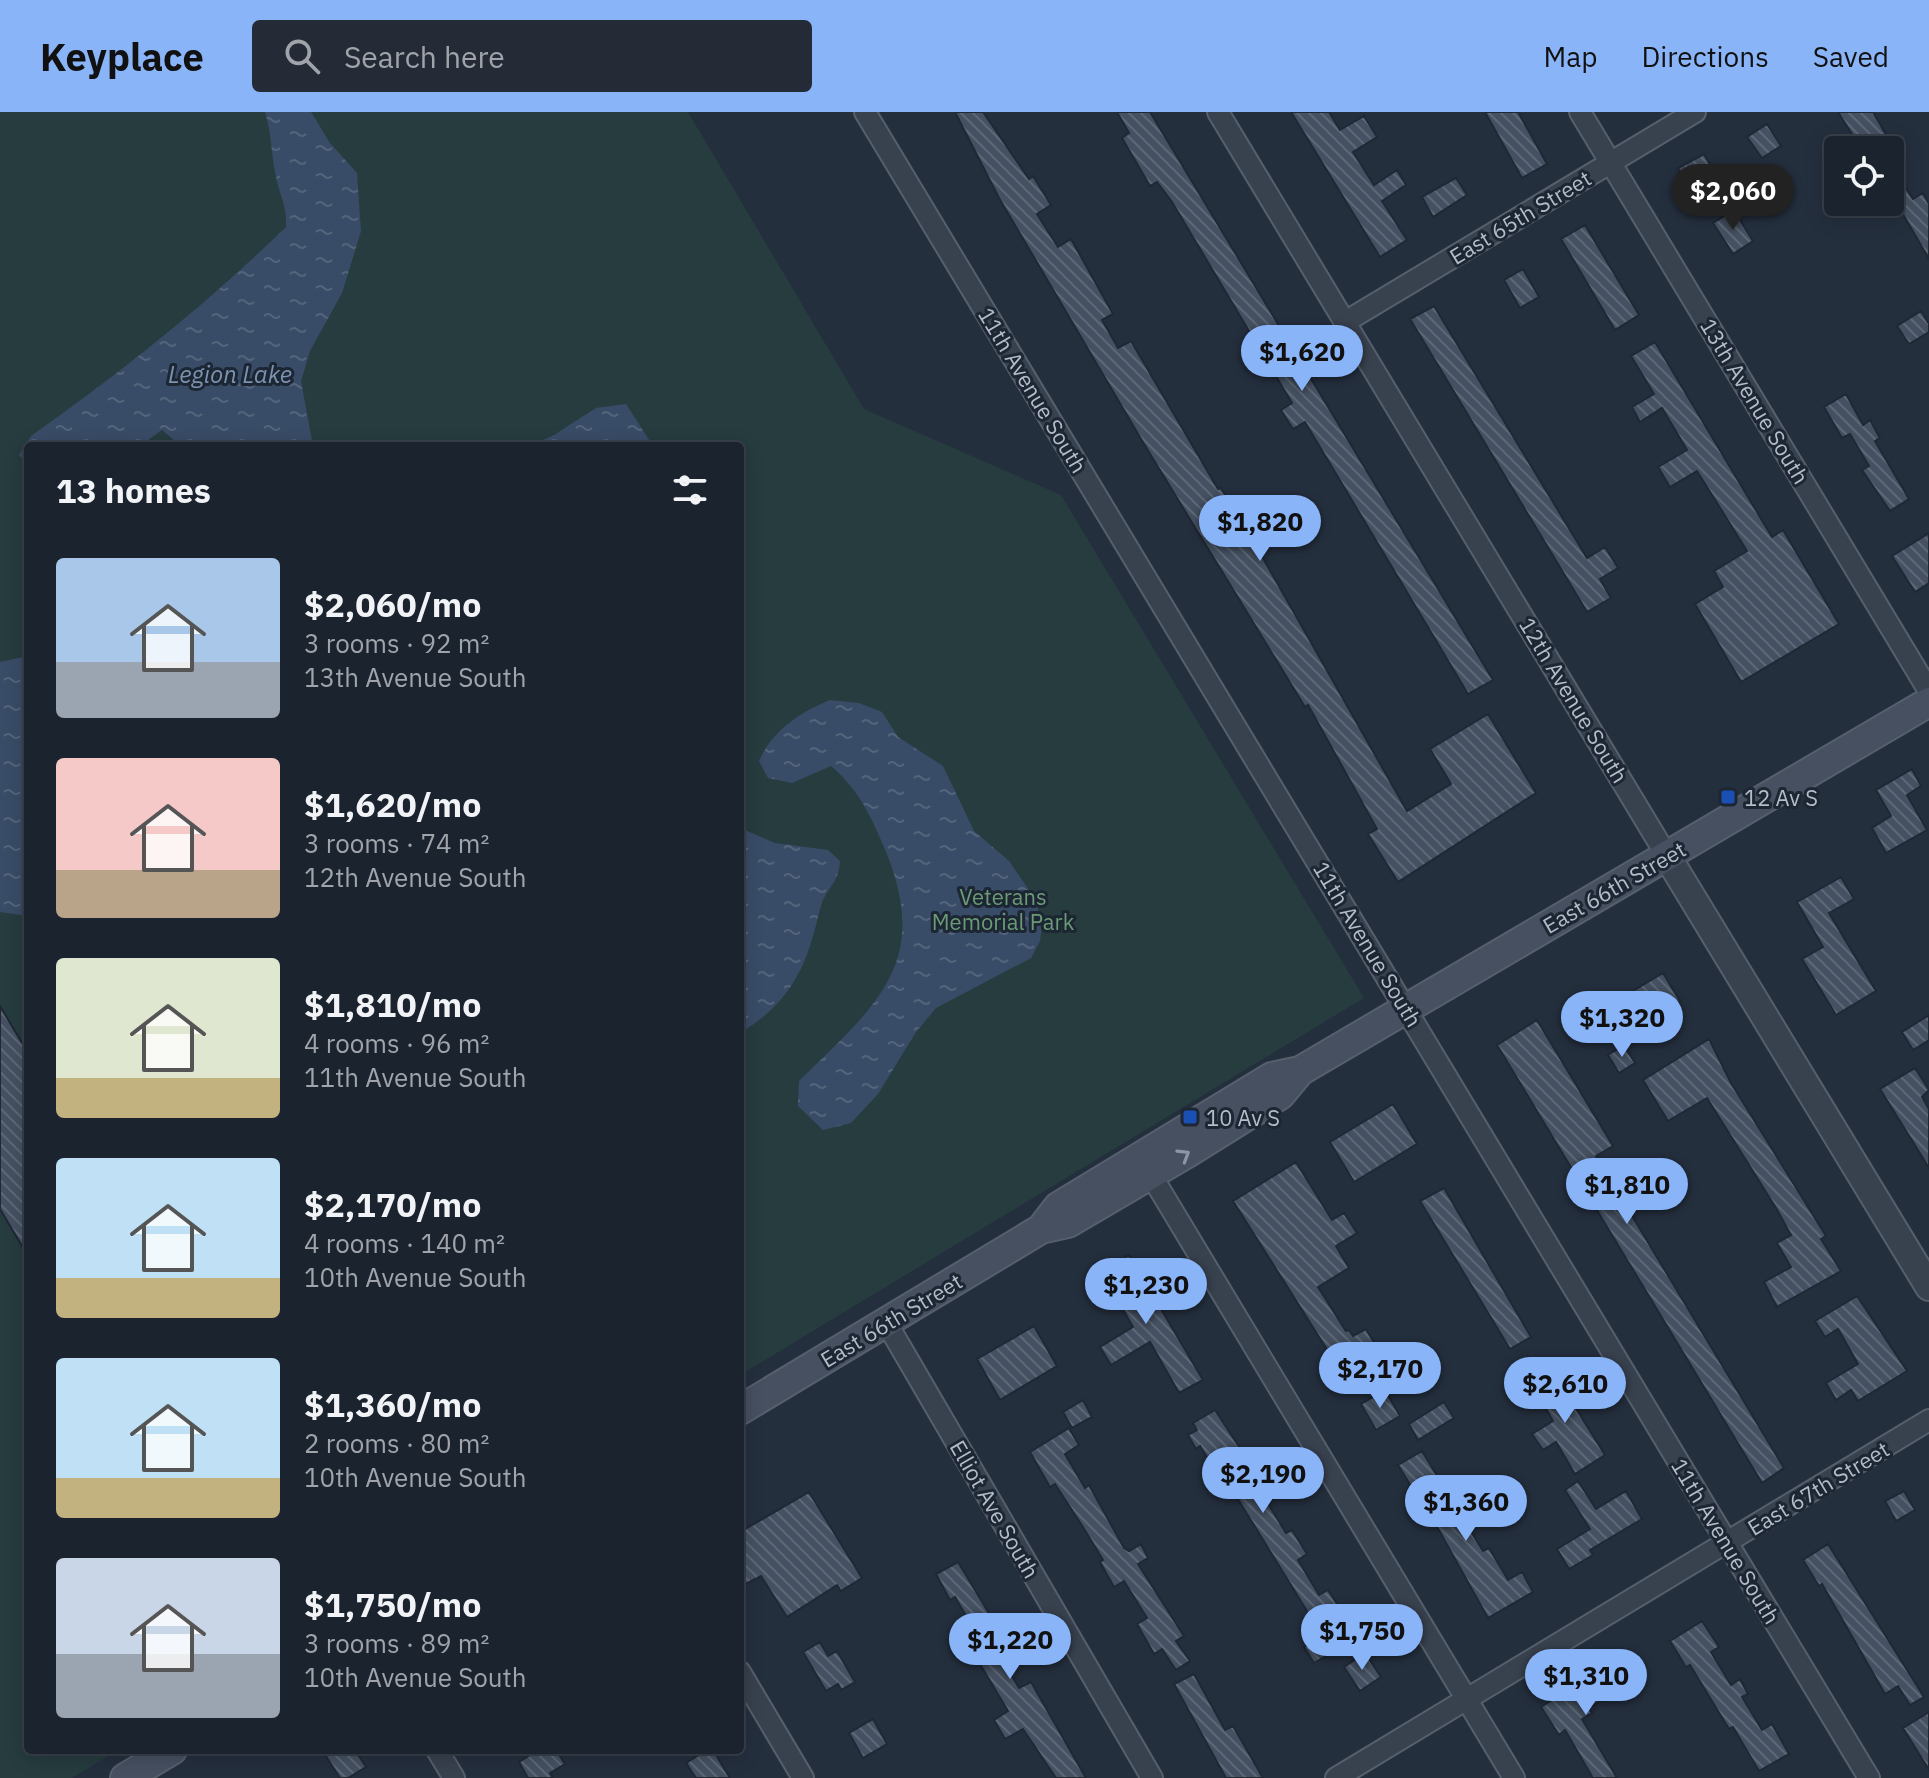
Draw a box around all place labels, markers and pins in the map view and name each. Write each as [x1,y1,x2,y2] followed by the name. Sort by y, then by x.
[1668,164,1798,232] pin: $2,060
[1237,325,1367,393] pin: $1,620
[1195,495,1325,563] pin: $1,820
[1744,783,1818,812] place label: 12 Av S
[1719,788,1737,806] marker: 12 Av S
[1557,991,1687,1059] pin: $1,320
[1206,1103,1280,1132] place label: 10 Av S
[1181,1108,1199,1126] marker: 10 Av S
[1562,1158,1692,1226] pin: $1,810
[1081,1258,1211,1326] pin: $1,230
[1315,1342,1445,1410] pin: $2,170
[1500,1357,1630,1425] pin: $2,610
[1198,1447,1328,1515] pin: $2,190
[1401,1475,1531,1543] pin: $1,360
[1297,1604,1427,1672] pin: $1,750
[945,1613,1075,1681] pin: $1,220
[1521,1649,1651,1717] pin: $1,310

